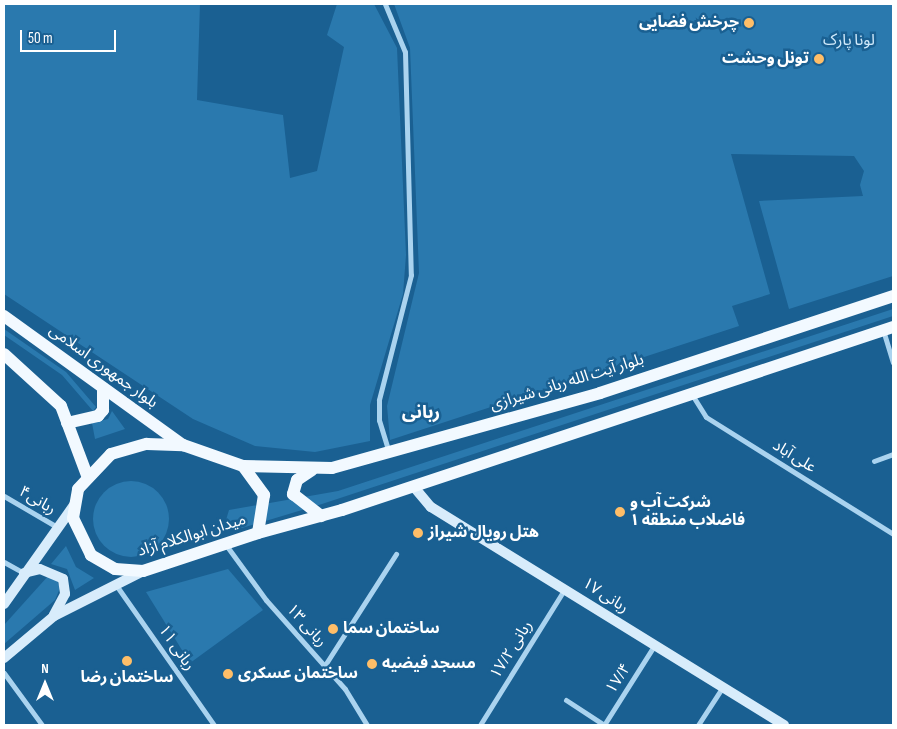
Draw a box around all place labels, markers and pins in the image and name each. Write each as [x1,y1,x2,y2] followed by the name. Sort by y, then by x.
[639,13,739,33] place label: چرخش فضایی
[743,17,755,29] marker: چرخش فضایی
[722,49,809,69] place label: تونل وحشت
[813,53,825,65] marker: تونل وحشت
[630,493,745,531] place label: شرکت آب و فاضلاب منطقه ۱
[614,506,626,518] marker: شرکت آب و فاضلاب منطقه ۱
[428,523,539,543] place label: هتل رویال شیراز
[412,527,424,539] marker: هتل رویال شیراز
[343,619,440,639] place label: ساختمان سما
[327,623,339,635] marker: ساختمان سما
[382,654,476,674] place label: مسجد فیضیه
[121,655,133,667] marker: ساختمان رضا
[366,658,378,670] marker: مسجد فیضیه
[238,664,358,684] place label: ساختمان عسکری
[80,668,174,688] place label: ساختمان رضا
[222,668,234,680] marker: ساختمان عسکری

